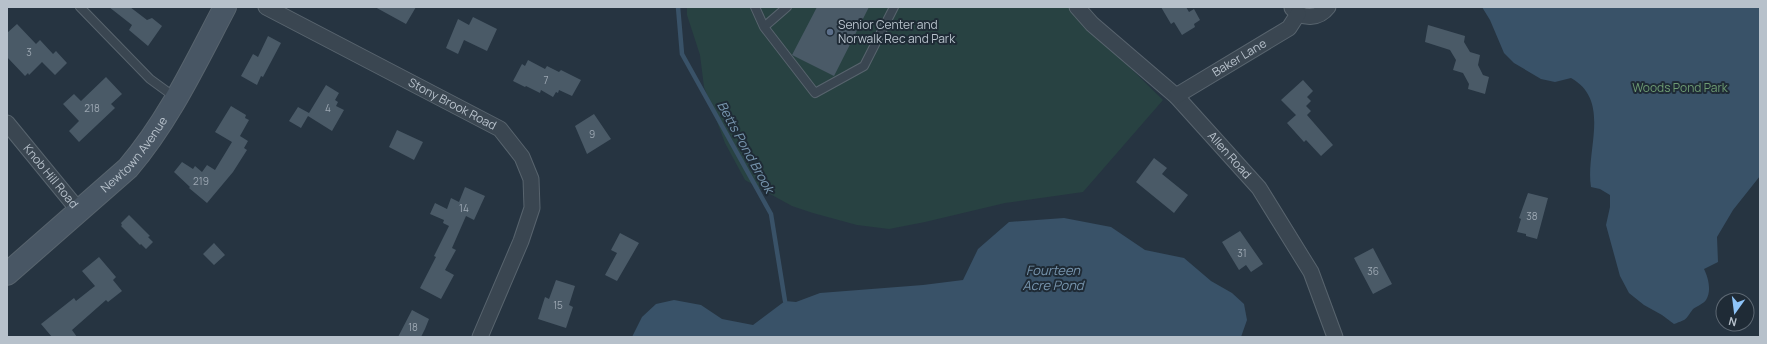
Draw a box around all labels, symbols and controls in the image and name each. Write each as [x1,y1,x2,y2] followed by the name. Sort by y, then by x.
[838,16,956,47] place label: Senior Center and Norwalk Rec and Park
[825,27,835,37] marker: Senior Center and Norwalk Rec and Park
[1209,35,1269,80] street label: Baker Lane
[26,45,32,59] house number: 3
[543,73,549,87] house number: 7
[405,74,500,134] street label: Stony Brook Road
[1632,79,1729,96] park label: Woods Pond Park
[713,98,780,198] water label: Betts Pond Brook
[84,101,100,115] house number: 218
[325,101,331,115] house number: 4
[97,113,171,196] street label: Newtown Avenue
[589,127,595,141] house number: 9
[1204,128,1256,182] street label: Allen Road
[20,140,83,212] street label: Knob Hill Road
[193,174,209,188] house number: 219
[459,201,469,215] house number: 14
[1526,209,1538,223] house number: 38
[1237,246,1247,260] house number: 31
[1022,261,1086,294] water label: Fourteen Acre Pond
[1367,264,1379,278] house number: 36
[1715,292,1755,332] north arrow
[553,298,563,312] house number: 15
[1727,314,1738,330] text: N
[408,320,418,334] house number: 18

